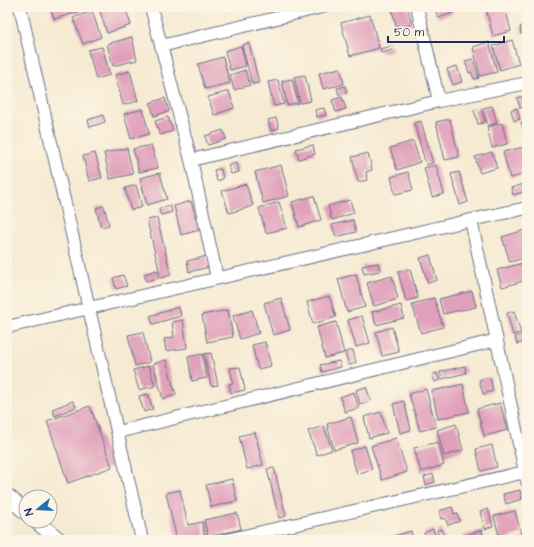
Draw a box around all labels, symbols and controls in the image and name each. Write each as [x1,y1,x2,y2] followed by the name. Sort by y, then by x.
[388,18,504,44] scale bar
[394,24,425,41] text: 50 m
[18,489,58,529] north arrow
[21,506,37,518] text: N

